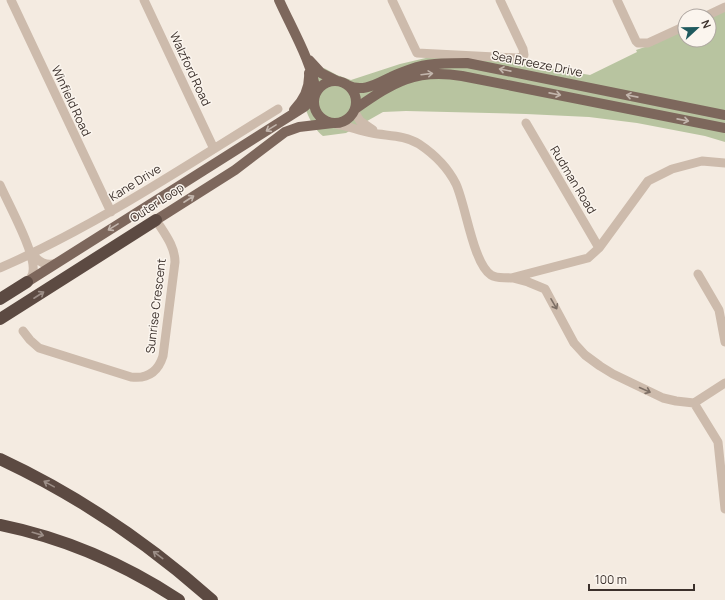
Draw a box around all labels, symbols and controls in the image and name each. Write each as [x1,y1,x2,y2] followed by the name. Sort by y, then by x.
[677,8,717,48] north arrow
[698,18,715,31] text: N
[166,29,215,109] street label: Walzford Road
[490,46,584,81] street label: Sea Breeze Drive
[48,63,95,139] street label: Winfield Road
[498,66,511,74] one-way arrow
[420,70,433,78] one-way arrow
[548,91,561,99] one-way arrow
[626,92,639,100] one-way arrow
[676,116,689,124] one-way arrow
[266,124,277,132] one-way arrow
[546,143,600,217] street label: Rudman Road
[105,160,164,205] street label: Kane Drive
[126,179,187,226] street label: Outer Loop
[183,195,194,203] one-way arrow
[108,223,119,231] one-way arrow
[141,257,170,355] street label: Sunrise Crescent
[33,291,44,299] one-way arrow
[550,298,558,310] one-way arrow
[639,386,651,394] one-way arrow
[43,480,55,487] one-way arrow
[31,531,44,538] one-way arrow
[152,551,163,559] one-way arrow
[589,566,694,592] scale bar
[595,571,627,588] text: 100 m

